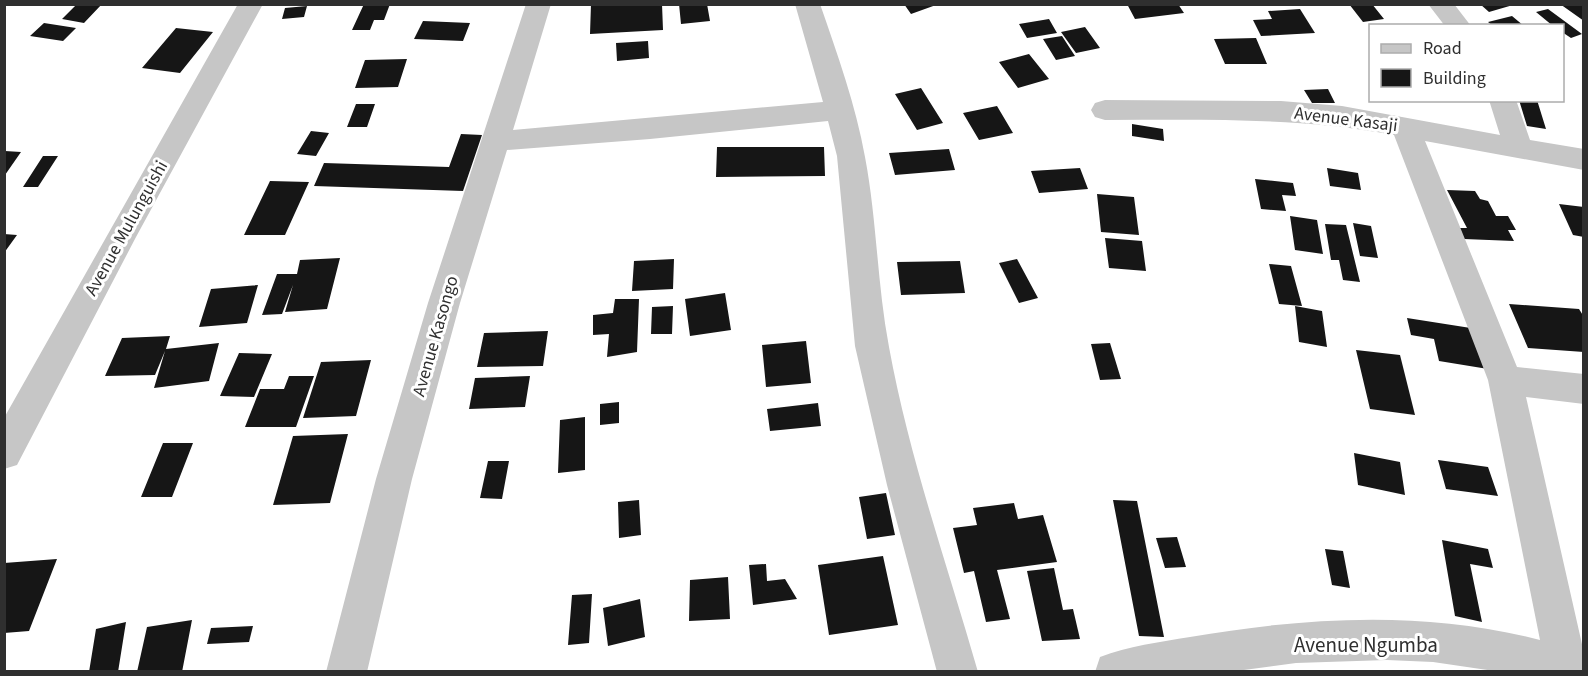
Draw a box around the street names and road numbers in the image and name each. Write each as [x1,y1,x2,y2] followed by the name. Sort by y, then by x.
[1293,101,1399,138] street label: Avenue Kasaji
[79,156,174,300] street label: Avenue Mulunguishi
[406,273,465,399] street label: Avenue Kasongo
[1294,630,1438,660] street label: Avenue Ngumba

